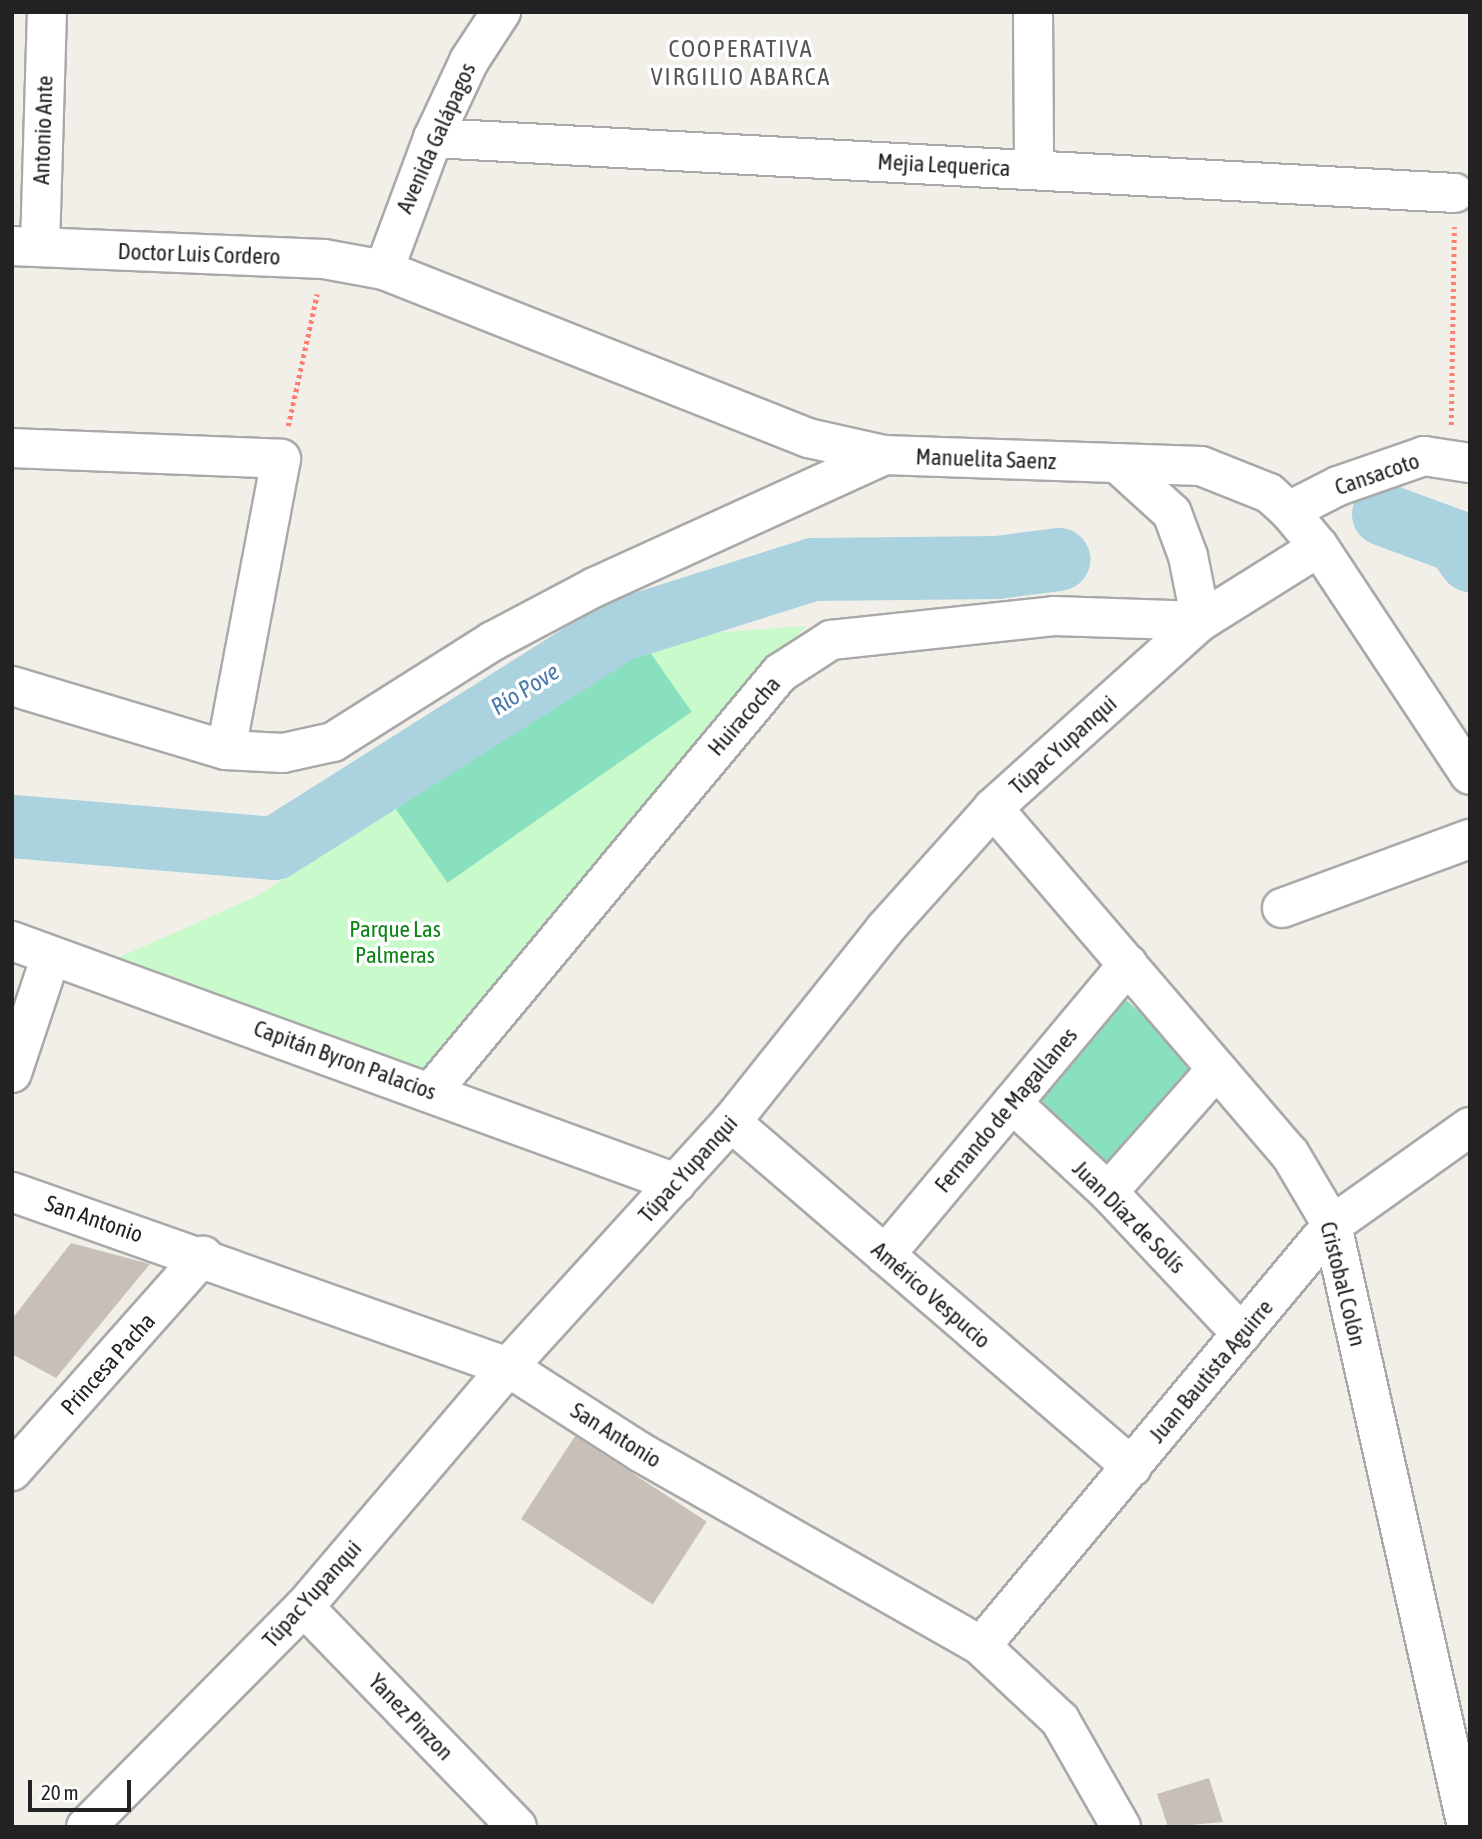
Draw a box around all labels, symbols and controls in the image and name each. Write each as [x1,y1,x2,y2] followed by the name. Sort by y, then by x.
[653,35,829,91] district label: COOPERATIVA VIRGILIO ABARCA
[390,58,482,218] street label: Avenida Galápagos
[27,75,59,185] street label: Antonio Ante
[877,148,1011,182] street label: Mejia Lequerica
[117,237,281,271] street label: Doctor Luis Cordero
[915,443,1057,475] street label: Manuelita Saenz
[1331,447,1423,501] street label: Cansacoto
[485,657,565,721] water label: Río Pove
[702,671,786,761] street label: Huiracocha
[1004,690,1122,800] street label: Túpac Yupanqui
[349,915,441,969] park label: Parque Las Palmeras
[250,1014,440,1106] street label: Capitán Byron Palacios
[929,1022,1083,1198] street label: Fernando de Magallanes
[633,1110,743,1228] street label: Túpac Yupanqui
[1067,1155,1191,1279] street label: Juan Díaz de Solís
[42,1189,146,1249] street label: San Antonio
[1314,1219,1372,1349] street label: Cristobal Colón
[866,1236,996,1354] street label: Américo Vespucio
[1143,1294,1279,1448] street label: Juan Bautista Aguirre
[55,1307,161,1421] street label: Princesa Pacha
[566,1396,666,1474] street label: San Antonio
[257,1535,367,1653] street label: Túpac Yupanqui
[363,1668,459,1766] street label: Yanez Pinzon
[32,1766,135,1810] scale bar
[41,1780,79,1804] text: 20 m

